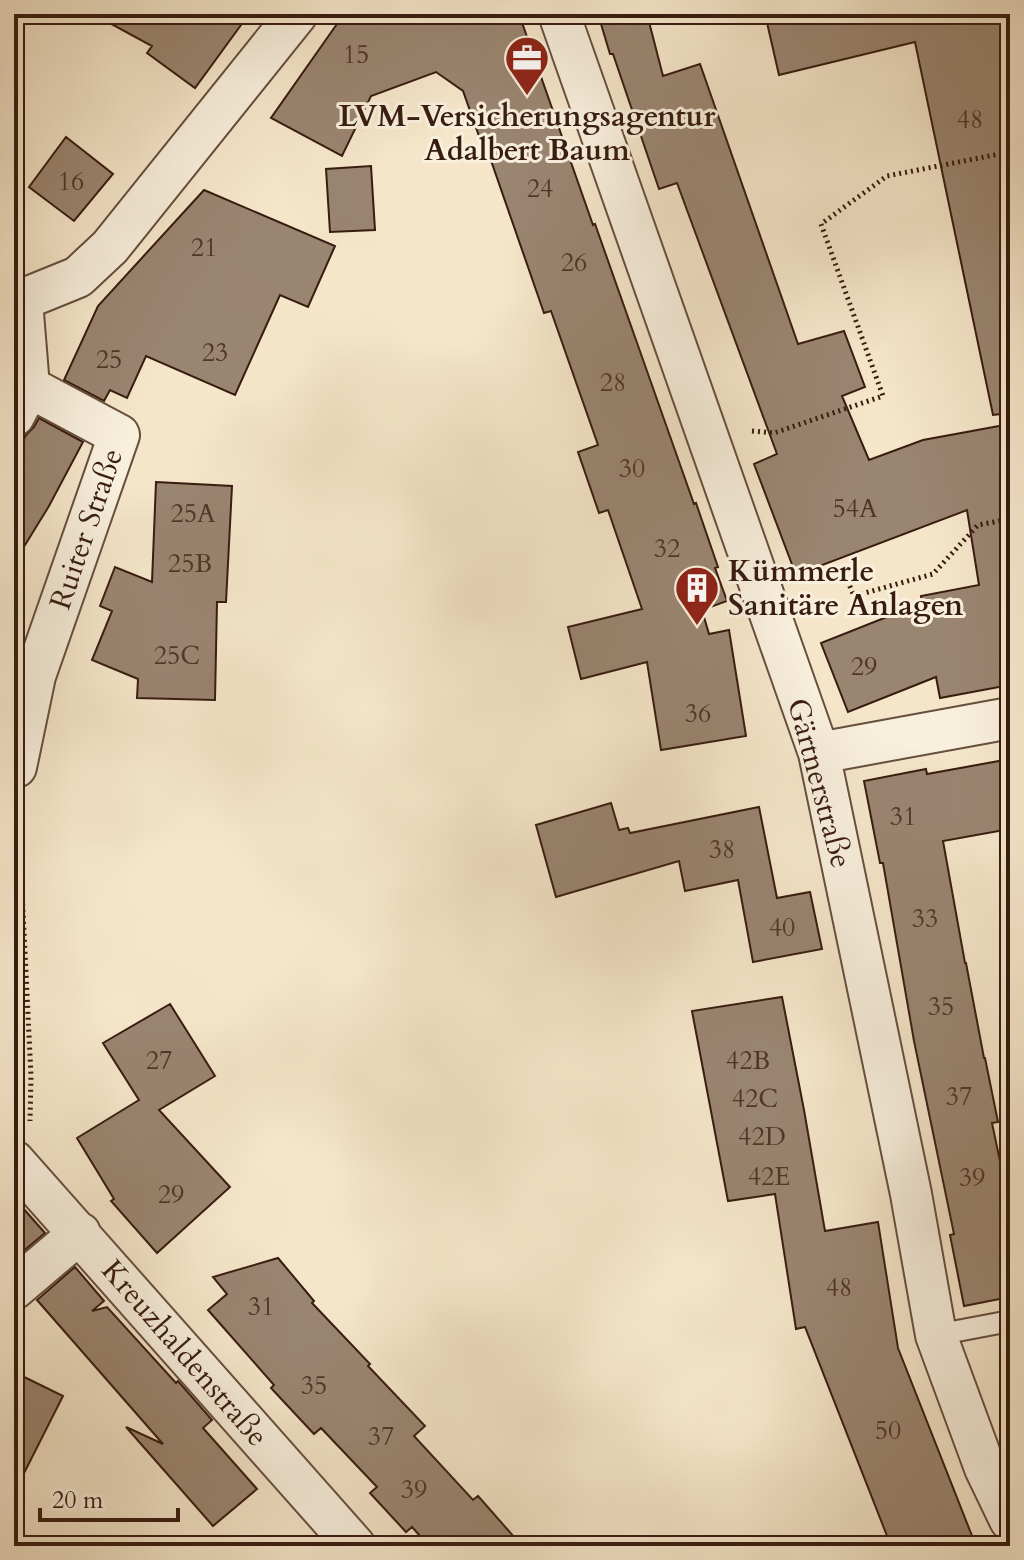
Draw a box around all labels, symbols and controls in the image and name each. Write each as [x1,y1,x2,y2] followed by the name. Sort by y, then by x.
[503,34,551,97] office icon: LVM-Versicherungsagentur Adalbert Baum
[343,37,369,72] house number: 15
[339,96,716,171] place label: LVM-Versicherungsagentur Adalbert Baum
[957,102,983,137] house number: 48
[58,164,84,199] house number: 16
[527,171,553,206] house number: 24
[191,230,217,265] house number: 21
[561,245,587,280] house number: 26
[202,335,228,370] house number: 23
[96,342,122,377] house number: 25
[600,365,626,400] house number: 28
[40,443,133,615] street label: Ruiter Straße
[619,451,645,486] house number: 30
[832,491,878,526] house number: 54A
[170,496,216,531] house number: 25A
[654,531,680,566] house number: 32
[168,546,212,581] house number: 25B
[728,551,963,626] place label: Kümmerle Sanitäre Anlagen
[673,564,721,627] building icon: Kümmerle Sanitäre Anlagen
[154,638,200,673] house number: 25C
[851,649,877,684] house number: 29
[777,694,862,872] street label: Gärtnerstraße
[685,696,711,731] house number: 36
[890,799,916,834] house number: 31
[709,832,735,867] house number: 38
[912,901,938,936] house number: 33
[769,910,795,945] house number: 40
[928,989,954,1024] house number: 35
[146,1043,172,1078] house number: 27
[726,1043,770,1078] house number: 42B
[946,1079,972,1114] house number: 37
[732,1081,778,1116] house number: 42C
[738,1119,786,1154] house number: 42D
[748,1159,790,1194] house number: 42E
[959,1160,985,1195] house number: 39
[158,1177,184,1212] house number: 29
[92,1251,277,1456] street label: Kreuzhaldenstraße
[826,1270,852,1305] house number: 48
[248,1289,274,1324] house number: 31
[301,1368,327,1403] house number: 35
[875,1413,901,1448] house number: 50
[368,1419,394,1454] house number: 37
[40,1472,178,1522] scale bar
[401,1472,427,1507] house number: 39
[52,1484,104,1517] text: 20 m

